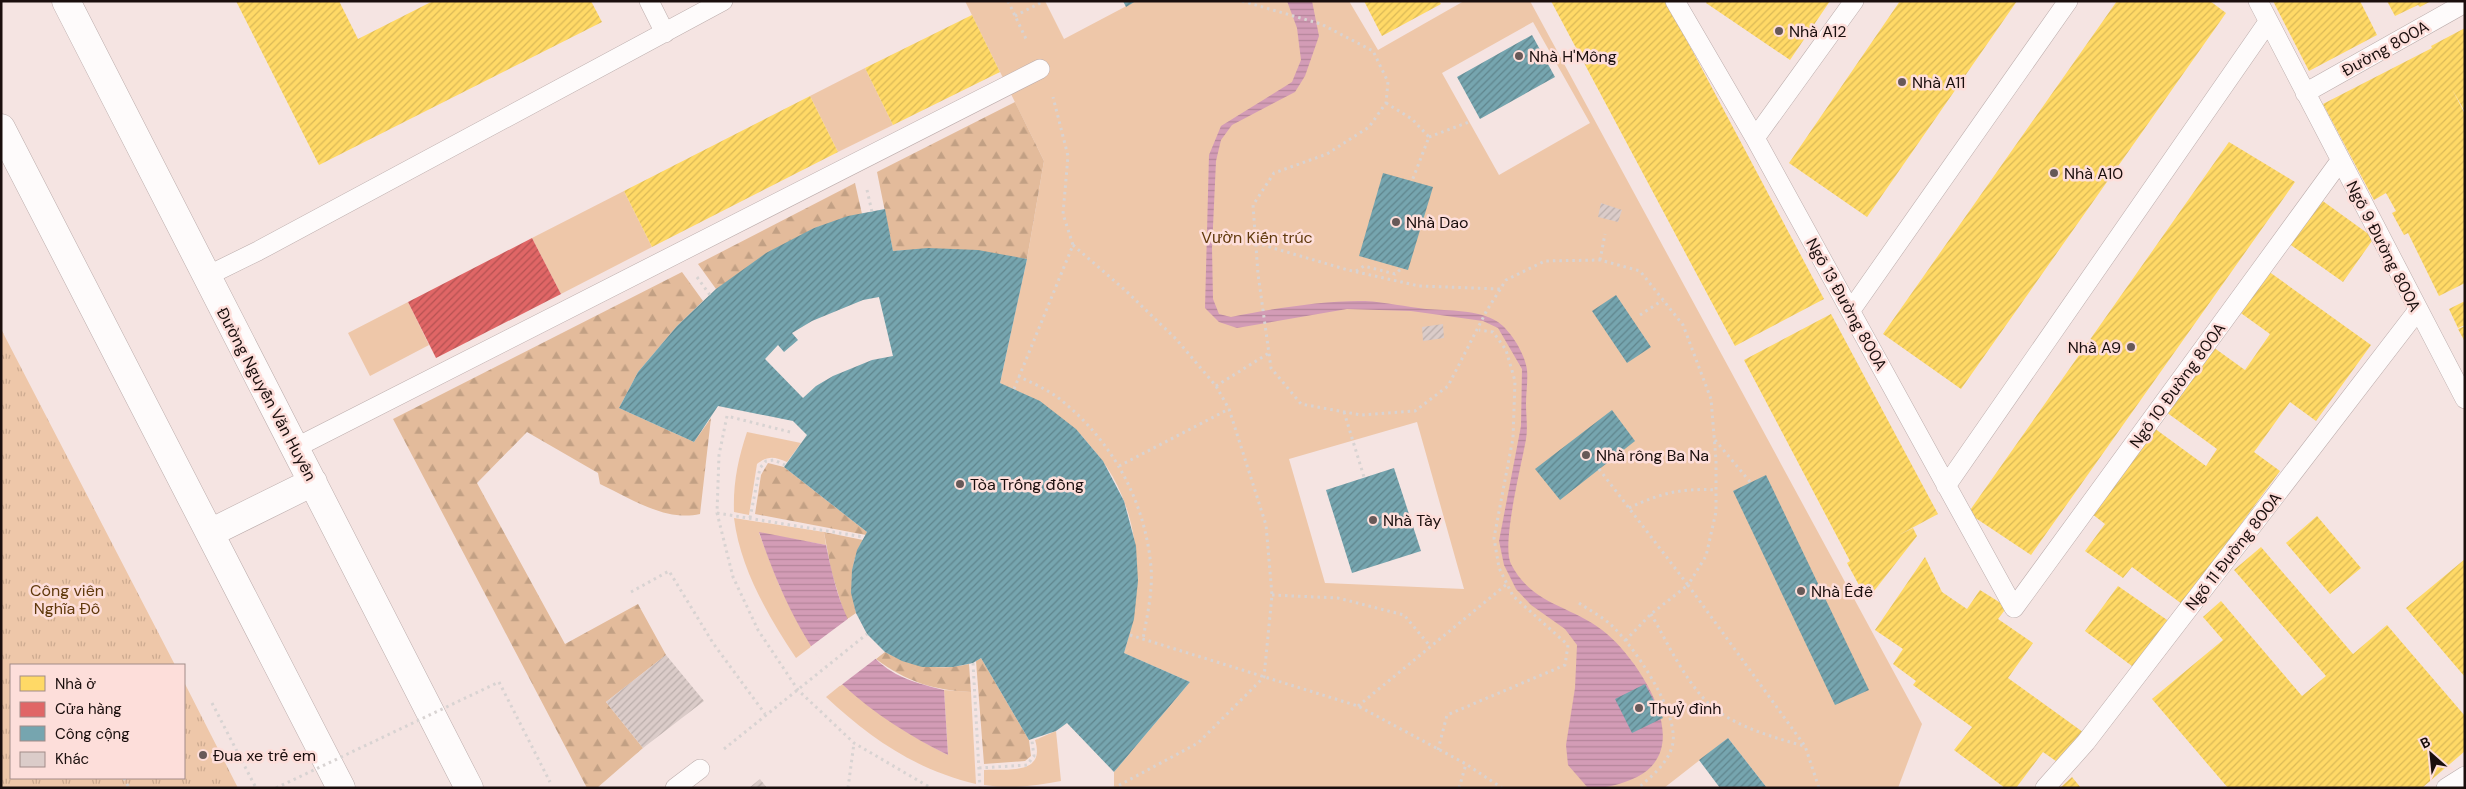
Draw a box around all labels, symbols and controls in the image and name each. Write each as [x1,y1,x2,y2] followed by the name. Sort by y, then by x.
[2338,16,2433,81] street label: Đường 800A
[1789,21,1847,42] place label: Nhà A12
[1773,25,1785,37] marker: Nhà A12
[1529,46,1617,67] place label: Nhà H'Mông
[1513,50,1525,62] marker: Nhà H'Mông
[1912,72,1965,93] place label: Nhà A11
[1896,76,1908,88] marker: Nhà A11
[2064,163,2123,184] place label: Nhà A10
[2048,167,2060,179] marker: Nhà A10
[2341,177,2426,316] street label: Ngõ 9 Đường 800A
[1406,212,1468,233] place label: Nhà Dao
[1390,216,1402,228] marker: Nhà Dao
[1201,227,1313,248] park label: Vườn Kiến trúc
[1801,234,1892,375] street label: Ngõ 13 Đường 800A
[212,304,321,484] street label: Đường Nguyễn Văn Huyên
[2125,318,2230,452] street label: Ngõ 10 Đường 800A
[2068,337,2121,358] place label: Nhà A9
[2125,341,2137,353] marker: Nhà A9
[1596,445,1709,466] place label: Nhà rông Ba Na
[1580,449,1592,461] marker: Nhà rông Ba Na
[970,474,1084,495] place label: Tòa Trống đồng
[954,478,966,490] marker: Tòa Trống đồng
[2181,488,2286,615] street label: Ngõ 11 Đường 800A
[1383,510,1441,531] place label: Nhà Tày
[1367,514,1379,526] marker: Nhà Tày
[30,580,104,619] park label: Công viên Nghĩa Đô
[1811,581,1873,602] place label: Nhà Êđê
[1795,585,1807,597] marker: Nhà Êđê
[10,664,185,779] legend
[55,674,96,694] text: Nhà ở
[1649,698,1721,719] place label: Thuỷ đình
[55,699,122,719] text: Cửa hàng
[1633,702,1645,714] marker: Thuỷ đình
[55,724,130,744] text: Công cộng
[2406,729,2456,779] north arrow
[2417,732,2433,752] text: B
[213,745,316,766] place label: Đua xe trẻ em
[55,749,89,769] text: Khác
[197,749,209,761] marker: Đua xe trẻ em

